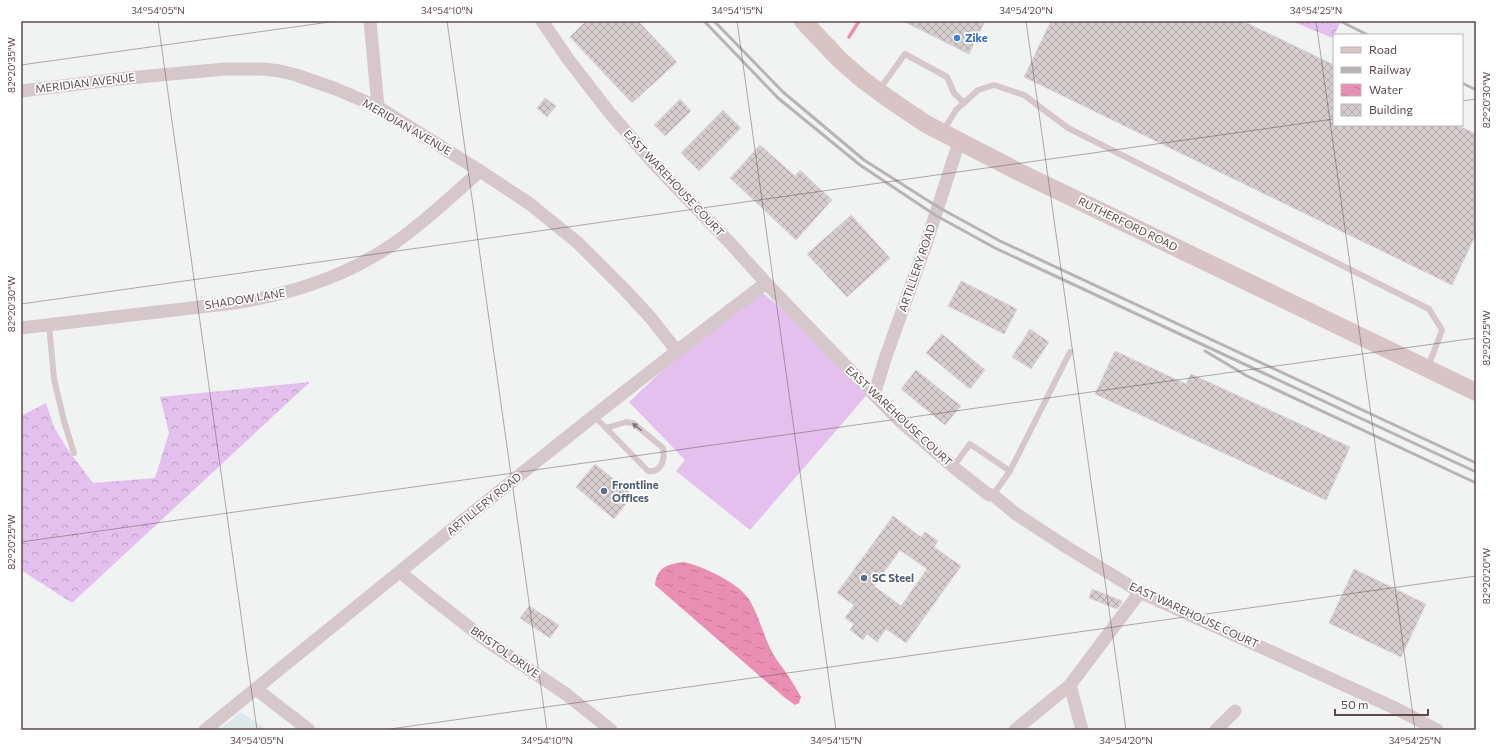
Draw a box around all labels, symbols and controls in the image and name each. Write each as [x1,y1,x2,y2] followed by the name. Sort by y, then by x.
[131,4,185,16] text: 34°54'05"N
[421,4,473,16] text: 34°54'10"N
[711,4,763,16] text: 34°54'15"N
[999,4,1053,16] text: 34°54'20"N
[1290,4,1342,16] text: 34°54'25"N
[965,31,988,44] place label: Zike
[952,33,962,43] marker: Zike
[1333,34,1463,126] legend
[5,37,17,93] text: 82°20'35"W
[1369,42,1397,56] text: Road
[1369,62,1411,76] text: Railway
[34,70,136,95] street label: MERIDIAN AVENUE
[1480,72,1492,128] text: 82°20'30"W
[1369,82,1403,96] text: Water
[361,96,454,157] street label: MERIDIAN AVENUE
[1369,102,1413,116] text: Building
[622,127,727,239] street label: EAST WAREHOUSE COURT
[1076,194,1180,253] street label: RUTHERFORD ROAD
[895,222,938,313] street label: ARTILLERY ROAD
[5,276,17,332] text: 82°20'30"W
[204,286,286,311] street label: SHADOW LANE
[1480,310,1492,366] text: 82°20'25"W
[843,363,955,468] street label: EAST WAREHOUSE COURT
[632,423,642,431] one-way arrow
[444,470,523,538] street label: ARTILLERY ROAD
[612,478,659,504] place label: Frontline Offices
[599,486,609,496] marker: Frontline Offices
[5,514,17,570] text: 82°20'25"W
[1480,548,1492,604] text: 82°20'20"W
[872,571,914,584] place label: SC Steel
[859,573,869,583] marker: SC Steel
[1128,579,1261,650] street label: EAST WAREHOUSE COURT
[469,623,542,680] street label: BRISTOL DRIVE
[1335,691,1428,717] scale bar
[1341,697,1369,711] text: 50 m
[230,734,284,746] text: 34°54'05"N
[521,734,573,746] text: 34°54'10"N
[810,734,862,746] text: 34°54'15"N
[1099,734,1153,746] text: 34°54'20"N
[1389,734,1441,746] text: 34°54'25"N

